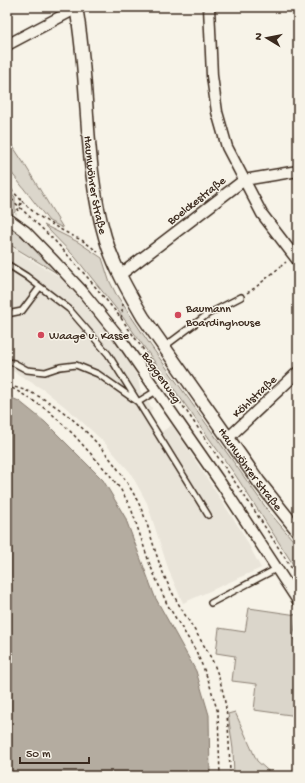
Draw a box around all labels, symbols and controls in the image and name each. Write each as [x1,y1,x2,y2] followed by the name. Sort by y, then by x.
[247,18,287,58] north arrow
[253,32,266,41] text: N
[79,135,109,237] street label: Haunwöhrer Straße
[164,174,230,229] street label: Boelckestraße
[185,303,261,331] place label: Baumann Boardinghouse
[173,310,183,320] marker: Baumann Boardinghouse
[36,330,46,340] marker: Waage u. Kasse
[49,330,130,344] place label: Waage u. Kasse
[137,349,183,407] street label: Baggerweg
[230,373,281,422] street label: Köhlstraße
[214,426,285,515] street label: Haunwöhrer Straße
[20,739,89,765] scale bar
[26,748,51,762] text: 50 m

